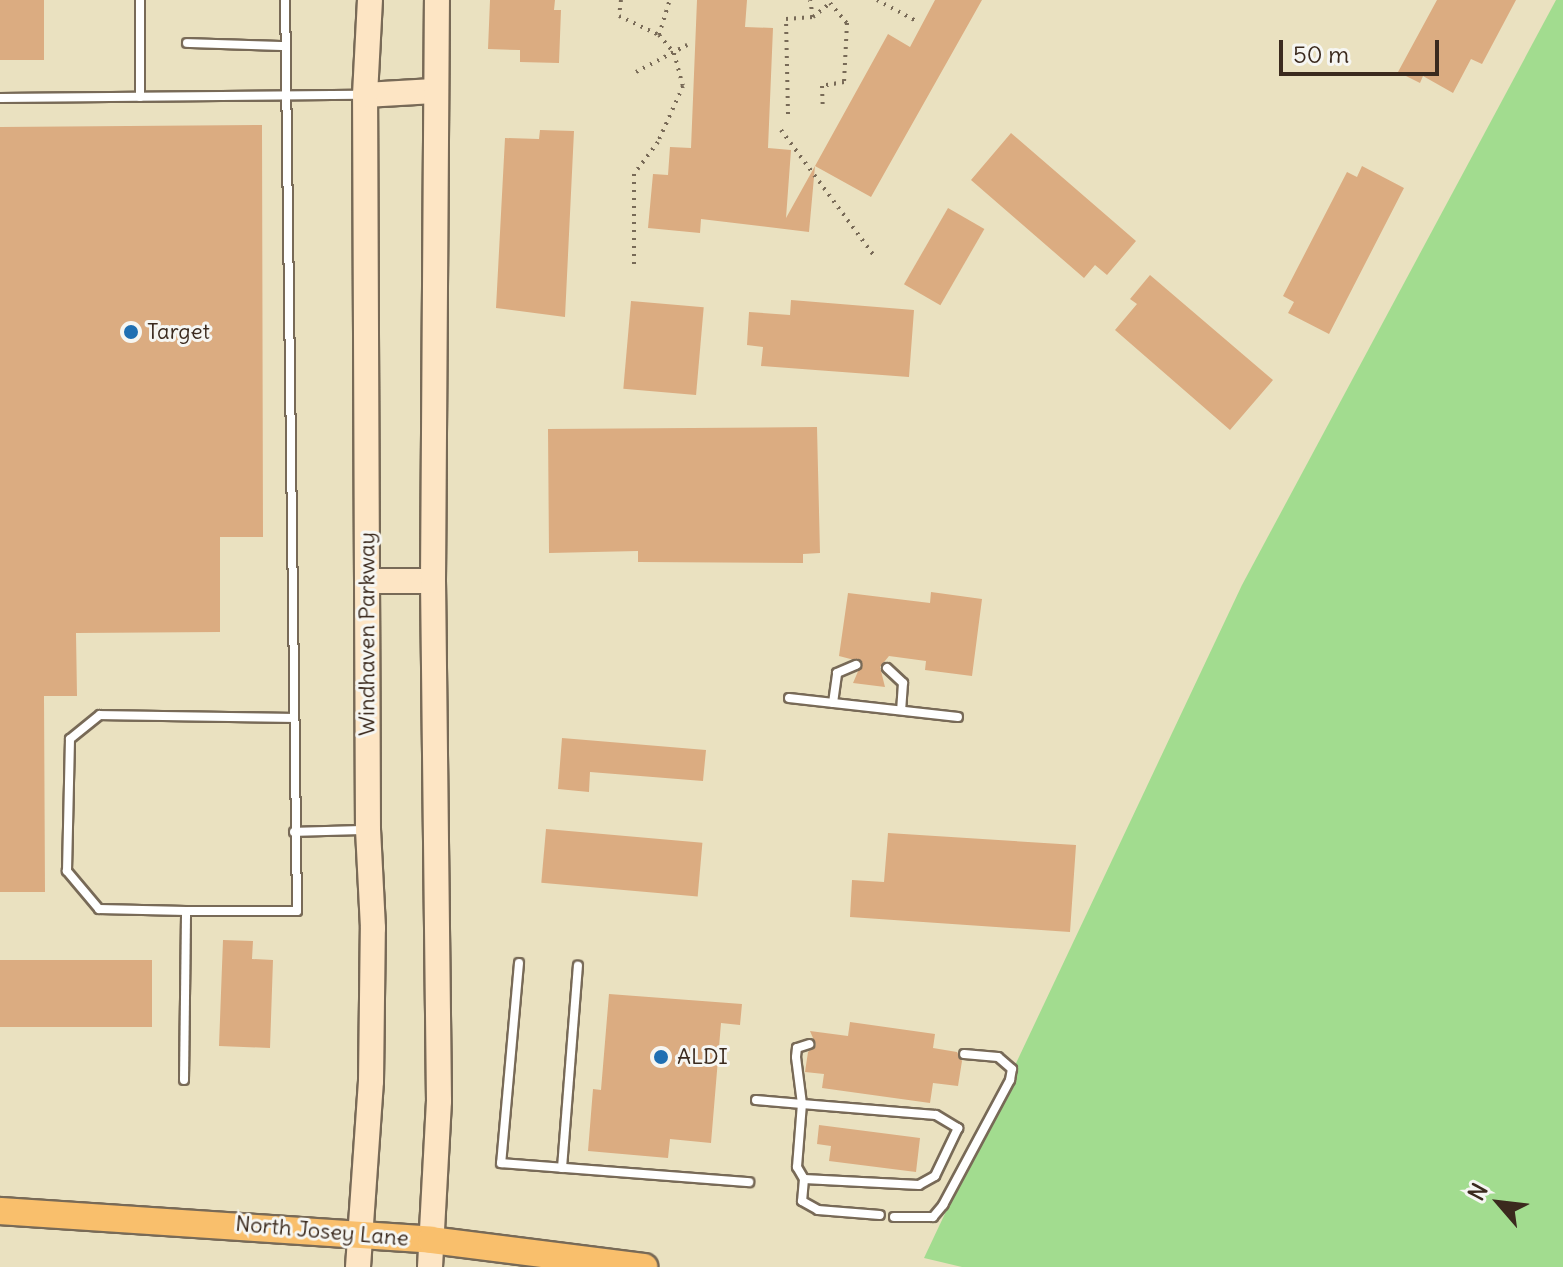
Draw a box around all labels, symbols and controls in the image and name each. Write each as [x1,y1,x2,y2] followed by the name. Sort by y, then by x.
[1283,24,1443,74] scale bar
[1293,39,1349,69] text: 50 m
[147,319,210,345] place label: Target
[122,323,140,341] marker: Target
[354,532,380,736] street label: Windhaven Parkway
[677,1044,728,1070] place label: ALDI
[652,1048,670,1066] marker: ALDI
[1459,1163,1539,1243] north arrow
[1462,1178,1494,1205] text: N
[234,1210,410,1252] street label: North Josey Lane

